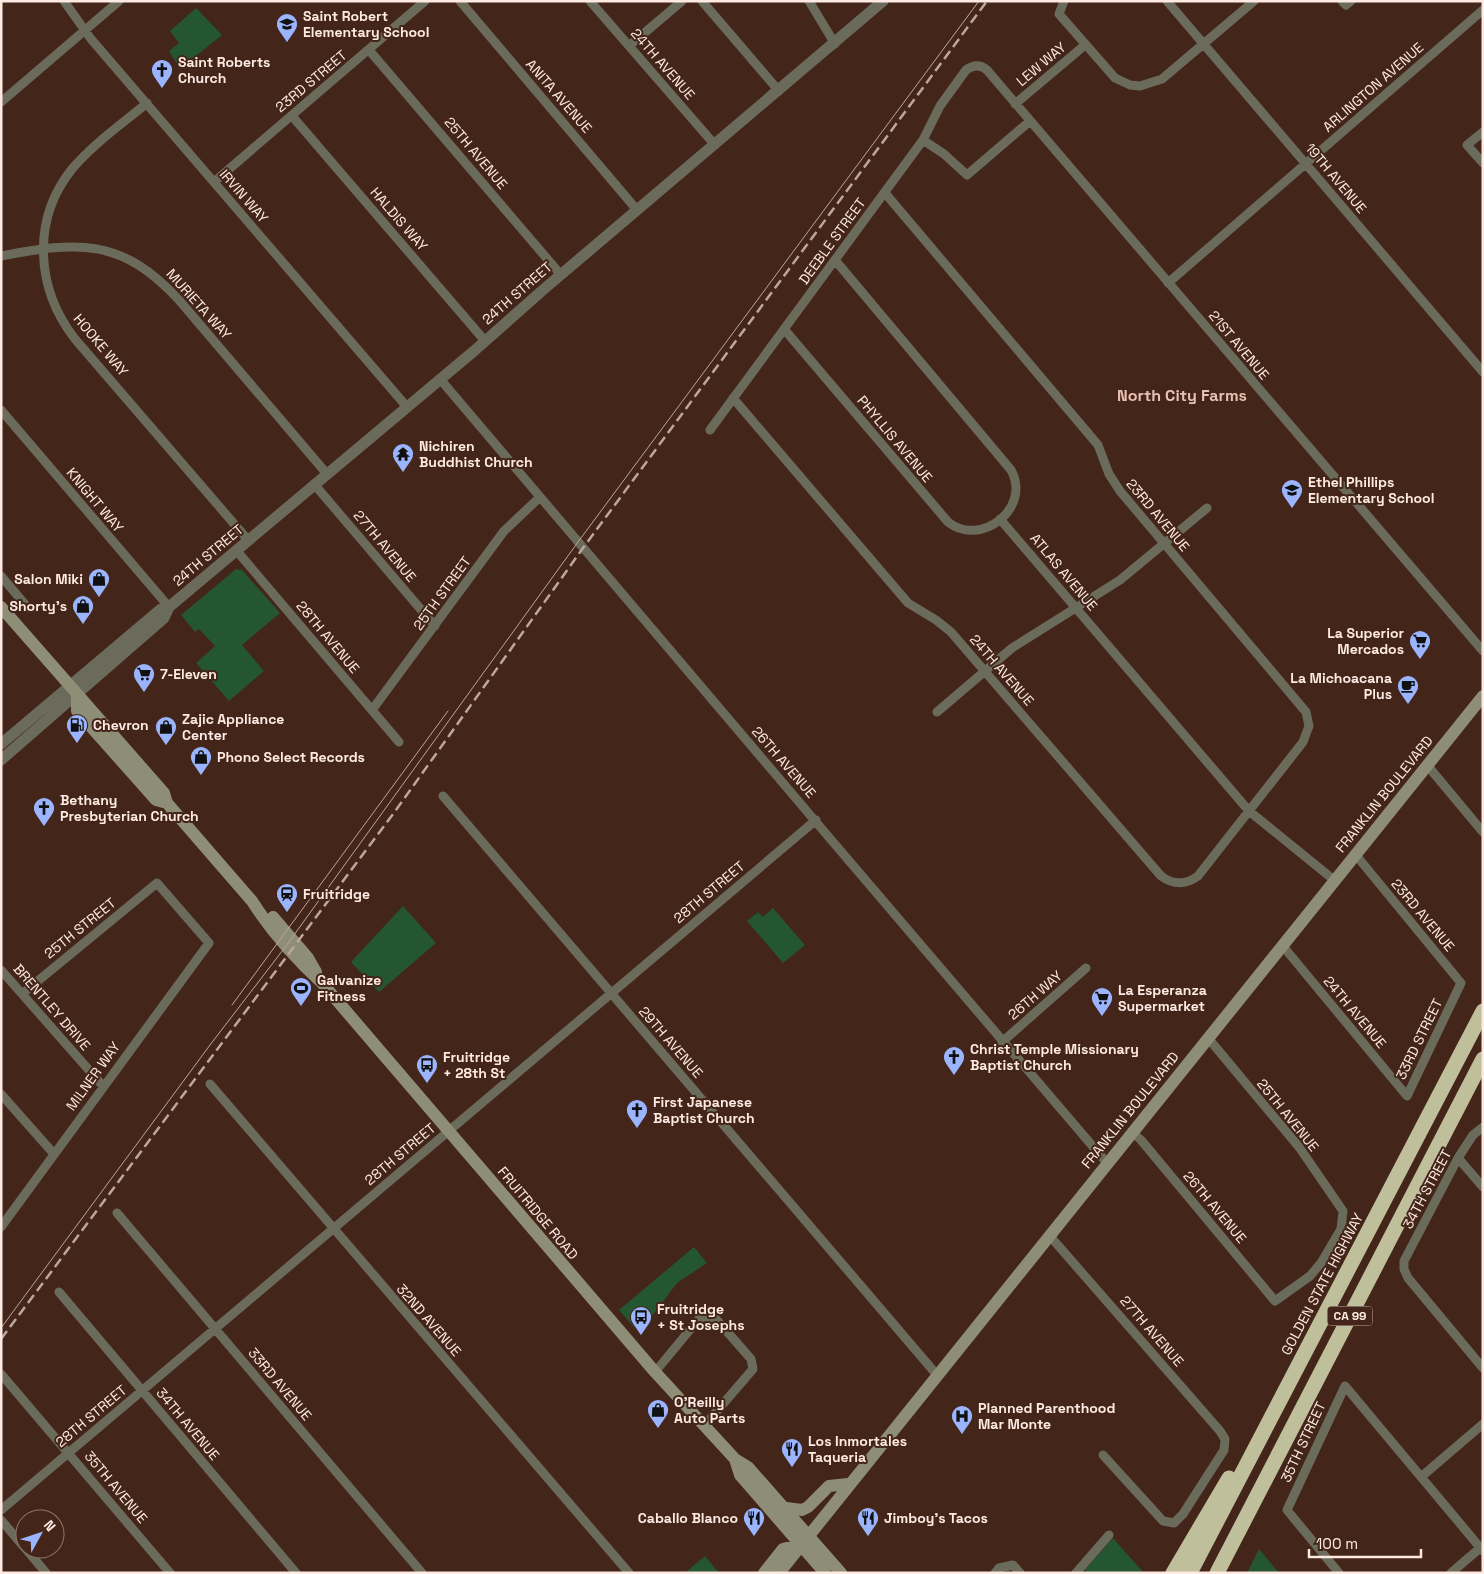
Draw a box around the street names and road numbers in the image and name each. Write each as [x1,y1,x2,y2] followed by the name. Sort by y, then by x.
[627,25,699,103] street label: 24TH AVENUE
[1012,38,1070,90] street label: LEW WAY
[1319,38,1427,136] street label: ARLINGTON AVENUE
[272,46,350,116] street label: 23RD STREET
[522,55,596,137] street label: ANITA AVENUE
[441,113,512,193] street label: 25TH AVENUE
[1301,139,1371,217] street label: 19TH AVENUE
[216,166,272,227] street label: IRVIN WAY
[366,183,432,255] street label: HALDIS WAY
[795,194,869,288] street label: DEEBLE STREET
[478,258,556,328] street label: 24TH STREET
[163,265,236,343] street label: MURIETA WAY
[1205,307,1273,383] street label: 21ST AVENUE
[70,310,133,380] street label: HOOKE WAY
[853,392,937,486] street label: PHYLLIS AVENUE
[63,464,128,536] street label: KNIGHT WAY
[1122,475,1194,555] street label: 23RD AVENUE
[350,506,420,586] street label: 27TH AVENUE
[169,520,247,590] street label: 24TH STREET
[1026,530,1102,614] street label: ATLAS AVENUE
[409,552,475,634] street label: 25TH STREET
[292,597,364,677] street label: 28TH AVENUE
[966,631,1038,709] street label: 24TH AVENUE
[748,723,820,802] street label: 26TH AVENUE
[1331,732,1437,856] street label: FRANKLIN BOULEVARD
[670,857,748,927] street label: 28TH STREET
[1387,875,1459,955] street label: 23RD AVENUE
[41,894,119,962] street label: 25TH STREET
[9,960,95,1054] street label: BRENTLEY DRIVE
[1004,966,1066,1023] street label: 26TH WAY
[1320,972,1390,1052] street label: 24TH AVENUE
[1392,996,1446,1082] street label: 33RD STREET
[635,1003,707,1082] street label: 29TH AVENUE
[62,1038,124,1114] street label: MILNER WAY
[1077,1048,1183,1172] street label: FRANKLIN BOULEVARD
[1253,1075,1323,1155] street label: 25TH AVENUE
[361,1119,439,1189] street label: 28TH STREET
[1399,1146,1455,1232] street label: 34TH STREET
[494,1163,582,1263] street label: FRUITRIDGE ROAD
[1180,1167,1251,1247] street label: 26TH AVENUE
[1277,1209,1367,1358] street label: GOLDEN STATE HIGHWAY
[393,1280,465,1360] street label: 32ND AVENUE
[1116,1292,1188,1370] street label: 27TH AVENUE
[1328,1306,1372,1325] road number: CA 99
[244,1344,316,1424] street label: 33RD AVENUE
[52,1381,130,1451] street label: 28TH STREET
[152,1384,224,1464] street label: 34TH AVENUE
[1276,1399,1330,1485] street label: 35TH STREET
[81,1447,152,1527] street label: 35TH AVENUE

